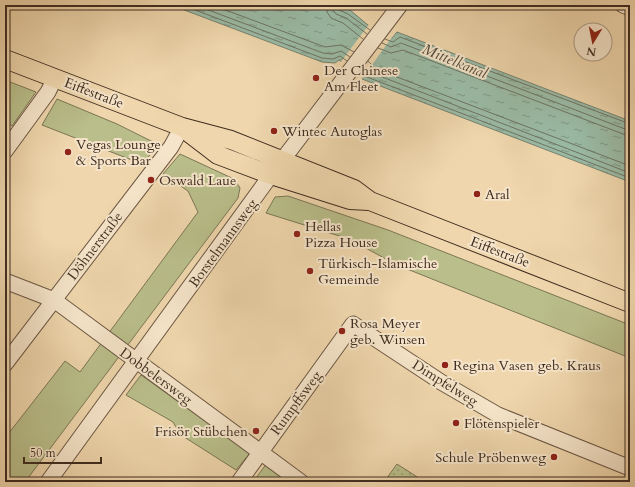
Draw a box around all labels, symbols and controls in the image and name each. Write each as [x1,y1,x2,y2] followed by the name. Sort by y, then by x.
[573,22,613,62] north arrow
[419,39,491,83] water label: Mittelkanal
[585,43,597,60] text: N
[324,61,398,96] place label: Der Chinese Am Fleet
[62,73,126,113] street label: Eiffestraße
[311,73,321,83] marker: Der Chinese Am Fleet
[281,122,382,141] place label: Wintec Autoglas
[269,126,279,136] marker: Wintec Autoglas
[76,135,161,170] place label: Vegas Lounge & Sports Bar
[63,147,73,157] marker: Vegas Lounge & Sports Bar
[159,171,236,190] place label: Oswald Laue
[146,175,156,185] marker: Oswald Laue
[485,185,510,204] place label: Aral
[472,189,482,199] marker: Aral
[184,195,262,291] street label: Borstelmannsweg
[63,208,127,284] street label: Döhnerstraße
[305,217,378,252] place label: Hellas Pizza House
[292,229,302,239] marker: Hellas Pizza House
[468,232,532,272] street label: Eiffestraße
[318,254,437,289] place label: Türkisch-Islamische Gemeinde
[305,266,315,276] marker: Türkisch-Islamische Gemeinde
[350,314,425,349] place label: Rosa Meyer geb. Winsen
[337,326,347,336] marker: Rosa Meyer geb. Winsen
[116,343,196,409] street label: Dobbelersweg
[408,355,482,411] street label: Dimpfelweg
[453,356,601,375] place label: Regina Vasen geb. Kraus
[440,360,450,370] marker: Regina Vasen geb. Kraus
[266,367,326,439] street label: Rumpffsweg
[464,414,540,433] place label: Flötenspieler
[451,418,461,428] marker: Flötenspieler
[155,422,248,441] place label: Frisör Stübchen
[251,426,261,436] marker: Frisör Stübchen
[24,439,101,465] scale bar
[30,445,57,461] text: 50 m
[435,448,546,467] place label: Schule Pröbenweg
[549,452,559,462] marker: Schule Pröbenweg

